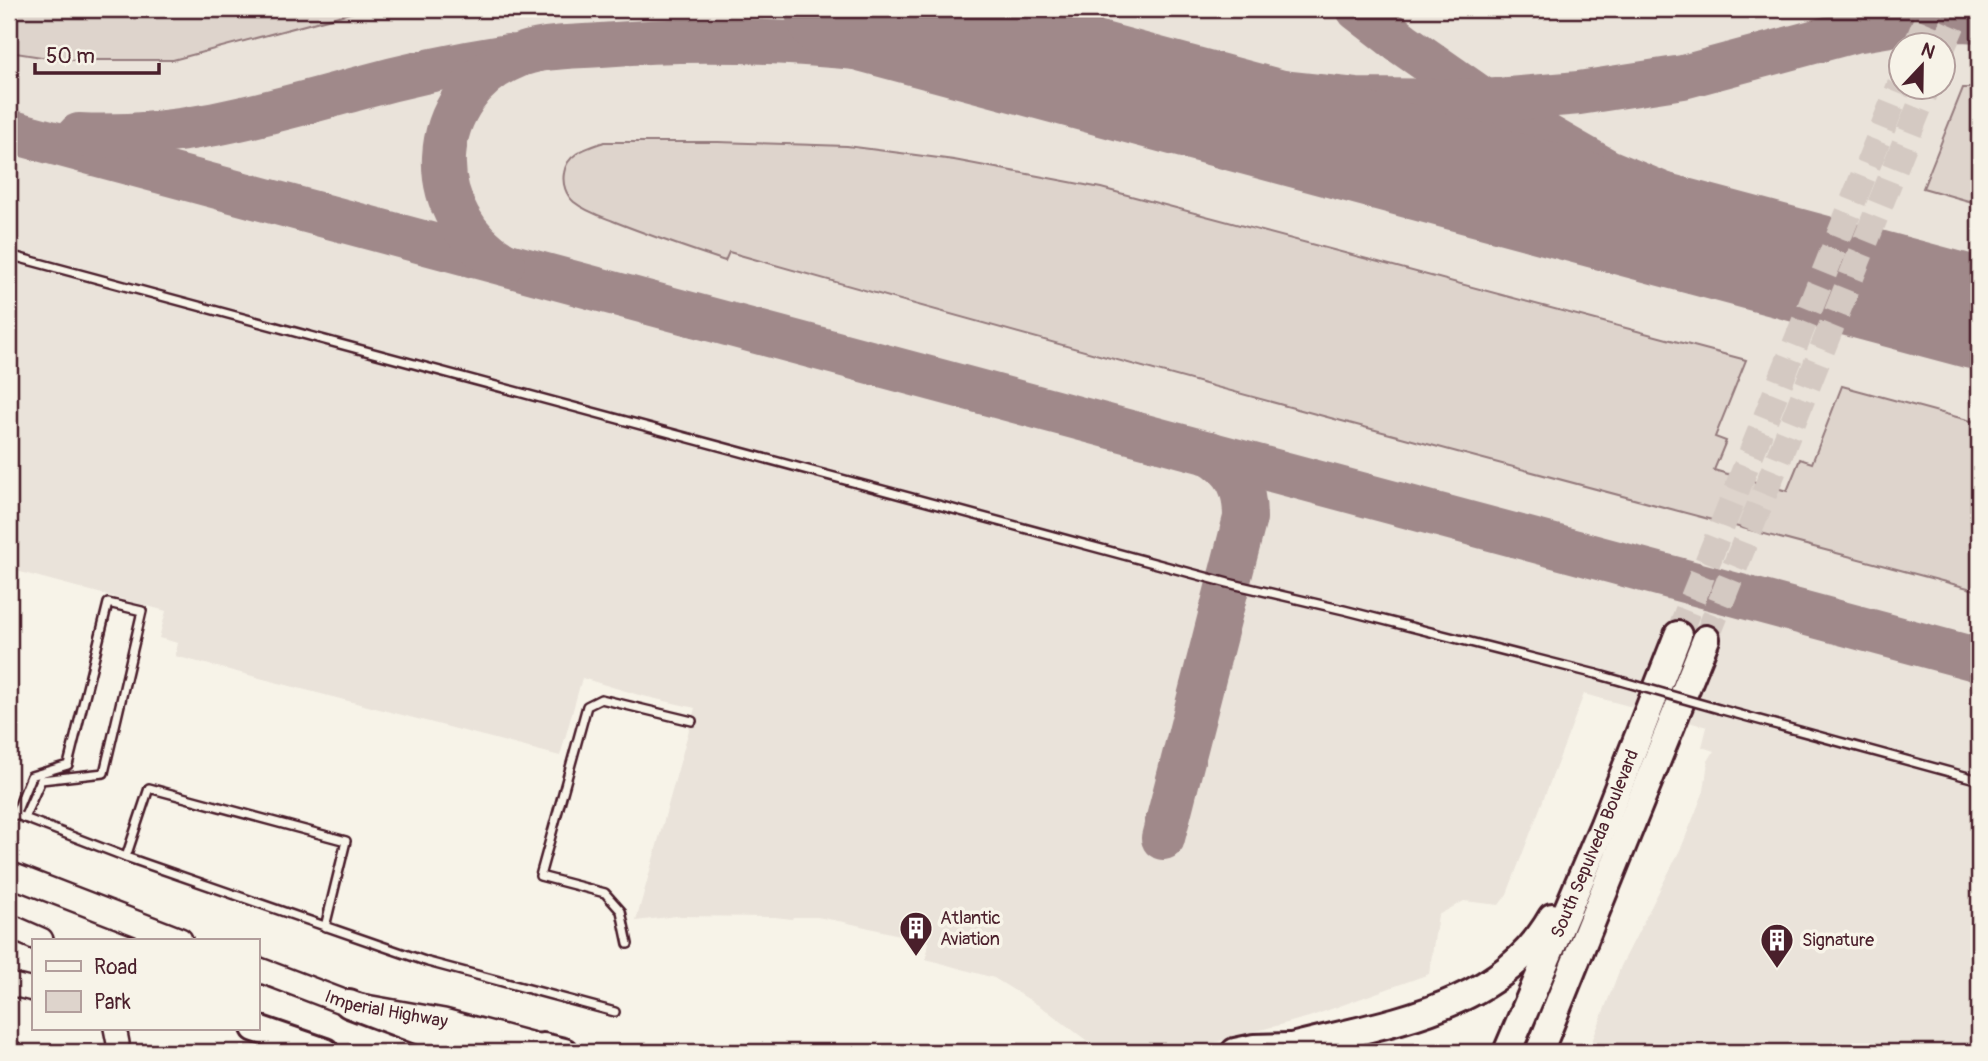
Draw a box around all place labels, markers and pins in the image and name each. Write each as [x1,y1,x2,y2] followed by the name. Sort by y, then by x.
[940,907,1001,951] place label: Atlantic Aviation
[897,909,935,958] building icon: Atlantic Aviation
[1758,921,1796,970] building icon: Signature
[1802,929,1874,952] place label: Signature

